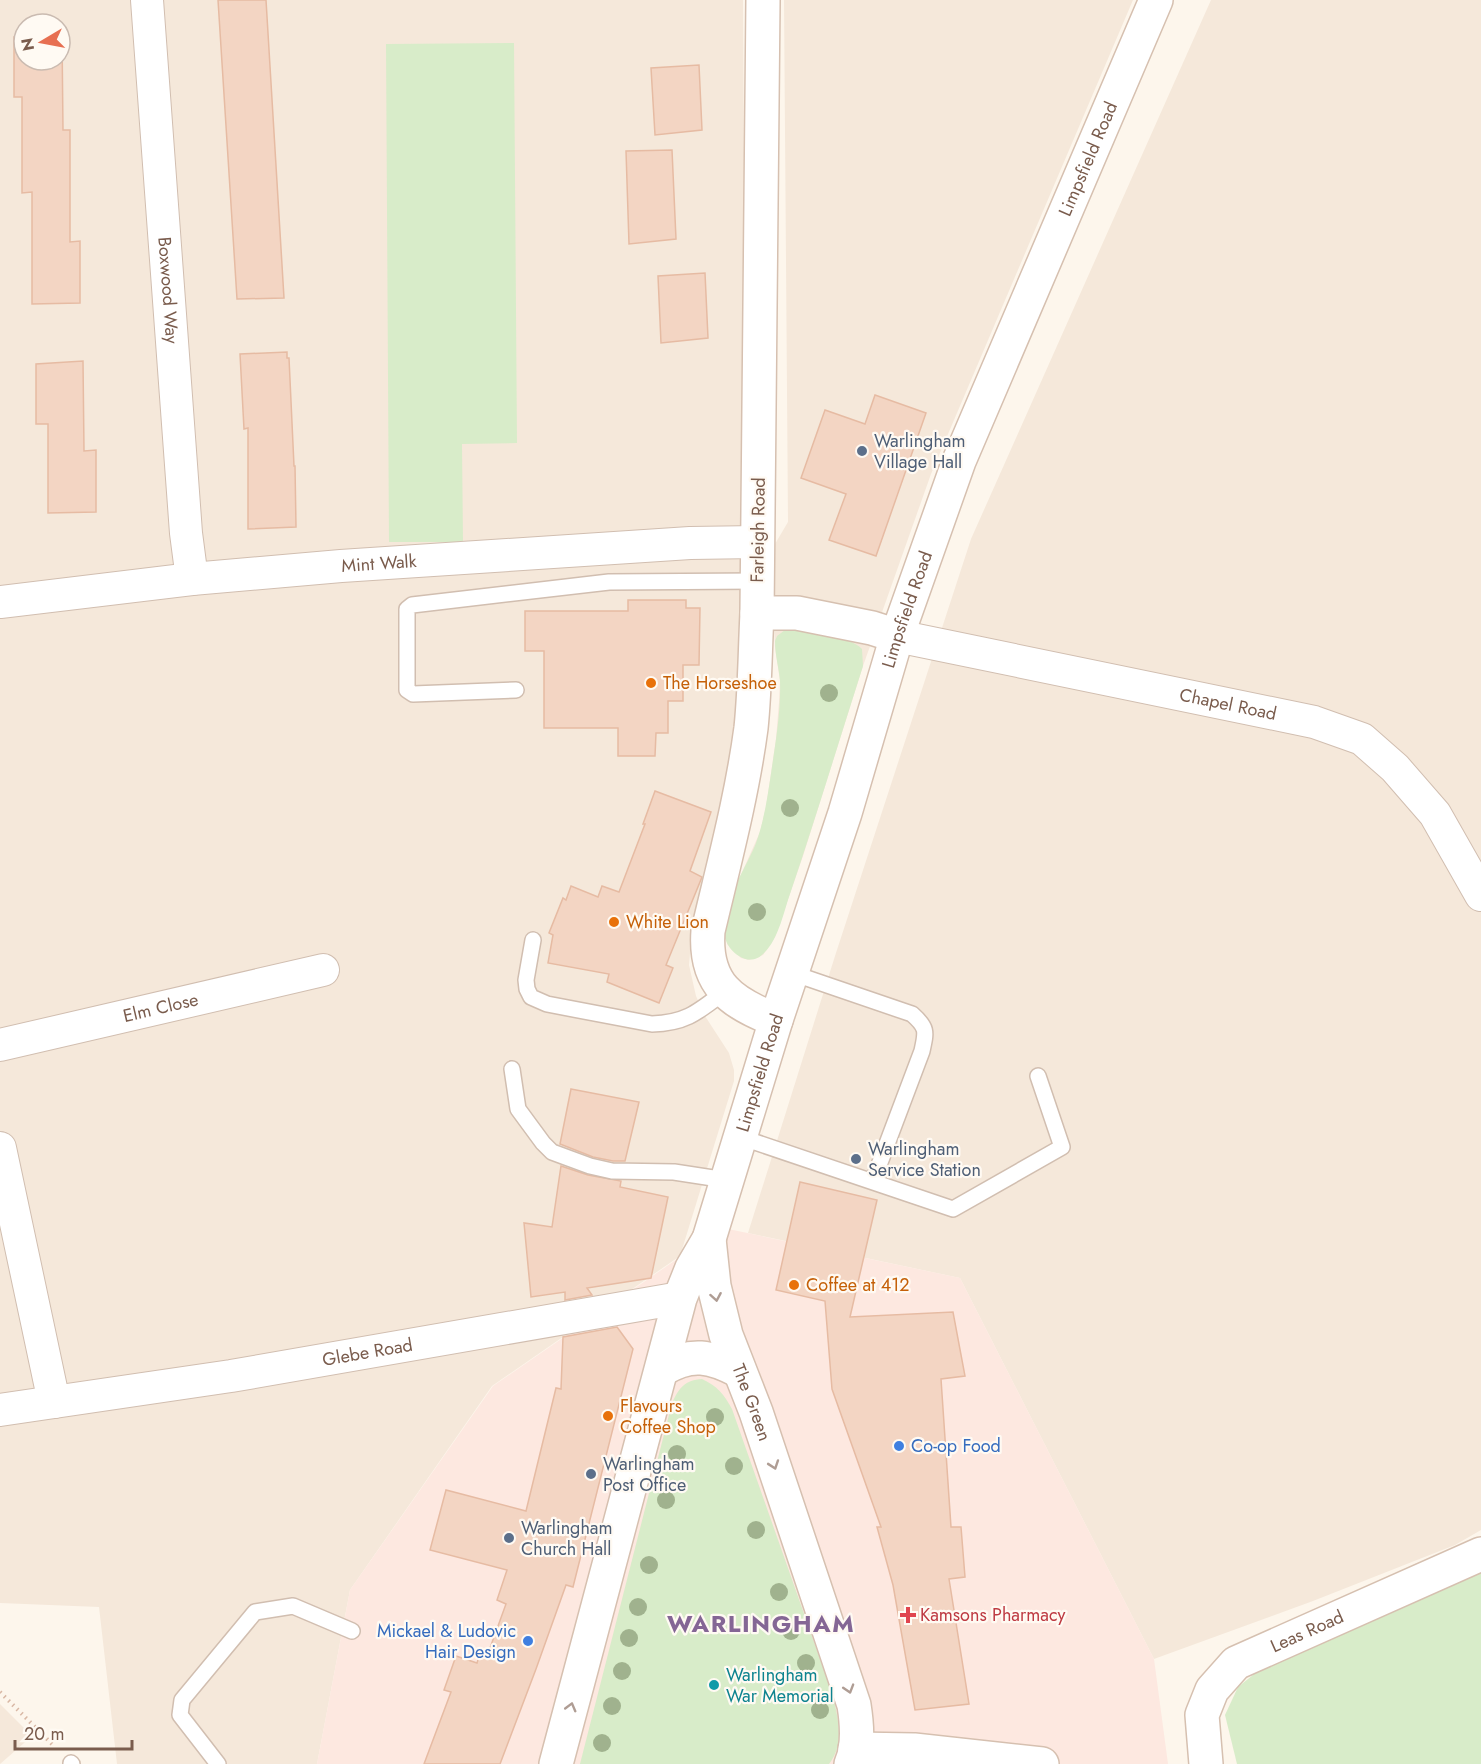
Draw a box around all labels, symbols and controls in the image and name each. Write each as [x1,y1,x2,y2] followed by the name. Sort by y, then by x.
[12,12,72,72] north arrow
[15,36,40,53] text: N
[1052,98,1124,220] street label: Limpsfield Road
[151,236,185,345] street label: Boxwood Way
[874,428,966,475] place label: Warlingham Village Hall
[855,444,869,458] marker: Warlingham Village Hall
[744,477,772,583] street label: Farleigh Road
[341,548,417,579] street label: Mint Walk
[875,548,939,671] street label: Limpsfield Road
[663,670,777,696] place label: The Horseshoe
[644,676,658,690] marker: The Horseshoe
[1177,682,1279,727] street label: Chapel Road
[626,909,709,935] place label: White Lion
[607,915,621,929] marker: White Lion
[121,986,201,1029] street label: Elm Close
[730,1010,790,1135] street label: Limpsfield Road
[868,1136,981,1183] place label: Warlingham Service Station
[849,1152,863,1166] marker: Warlingham Service Station
[806,1272,910,1298] place label: Coffee at 412
[787,1278,801,1292] marker: Coffee at 412
[709,1291,722,1301] one-way arrow
[320,1332,415,1373] street label: Glebe Road
[726,1360,778,1444] street label: The Green
[620,1393,716,1440] place label: Flavours Coffee Shop
[601,1409,615,1423] marker: Flavours Coffee Shop
[911,1433,1001,1459] place label: Co-op Food
[892,1439,906,1453] marker: Co-op Food
[603,1451,695,1498] place label: Warlingham Post Office
[767,1459,779,1470] one-way arrow
[584,1467,598,1481] marker: Warlingham Post Office
[521,1515,613,1562] place label: Warlingham Church Hall
[502,1531,516,1545] marker: Warlingham Church Hall
[920,1602,1066,1628] place label: Kamsons Pharmacy
[1266,1604,1348,1659] street label: Leas Road
[667,1606,855,1641] district label: WARLINGHAM
[901,1608,915,1622] marker: Kamsons Pharmacy
[377,1618,516,1665] place label: Mickael & Ludovic Hair Design
[521,1634,535,1648] marker: Mickael & Ludovic Hair Design
[726,1662,834,1709] place label: Warlingham War Memorial
[707,1678,721,1692] marker: Warlingham War Memorial
[842,1683,854,1694] one-way arrow
[564,1703,576,1713] one-way arrow
[15,1713,132,1751] scale bar
[24,1721,64,1747] text: 20 m

